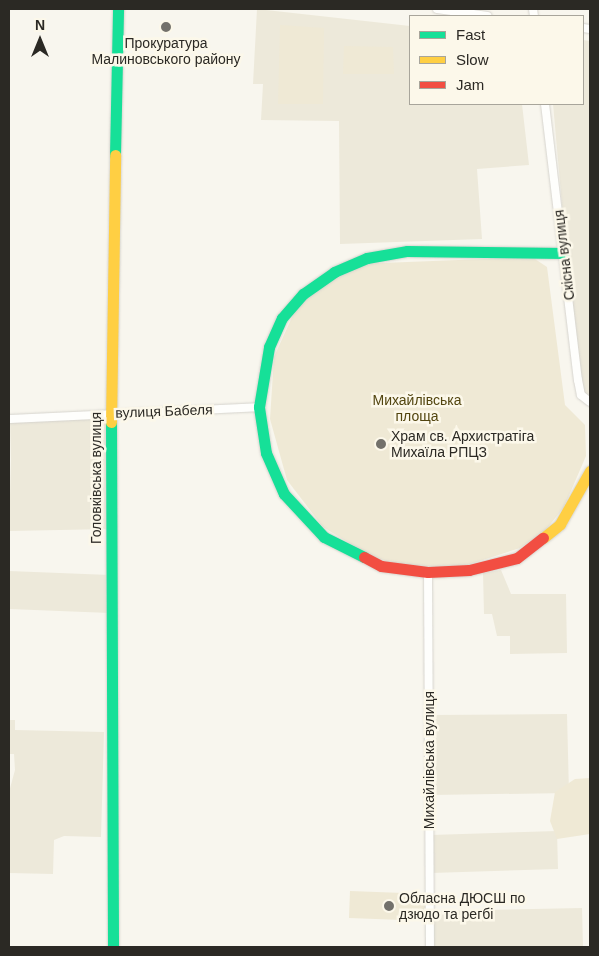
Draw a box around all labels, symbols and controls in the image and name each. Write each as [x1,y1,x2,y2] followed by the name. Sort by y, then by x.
[15,15,65,65] north arrow
[409,15,584,105] legend
[35,17,45,33] text: N
[160,21,172,33] marker: Прокуратура Малиновського району
[456,26,485,43] text: Fast
[91,35,241,68] place label: Прокуратура Малиновського району
[456,51,489,68] text: Slow
[456,76,484,93] text: Jam
[550,209,578,301] street label: Cкісна вулиця
[372,392,462,424] park label: Михайлівська площа
[115,401,213,421] street label: вулиця Бабеля
[88,412,104,544] street label: Головківська вулиця
[391,428,534,461] place label: Храм св. Архистратіга Михаїла РПЦЗ
[375,438,387,450] marker: Храм св. Архистратіга Михаїла РПЦЗ
[421,691,437,829] street label: Михайлівська вулиця
[399,890,525,922] place label: Обласна ДЮСШ по дзюдо та регбі
[383,900,395,912] marker: Обласна ДЮСШ по дзюдо та регбі

